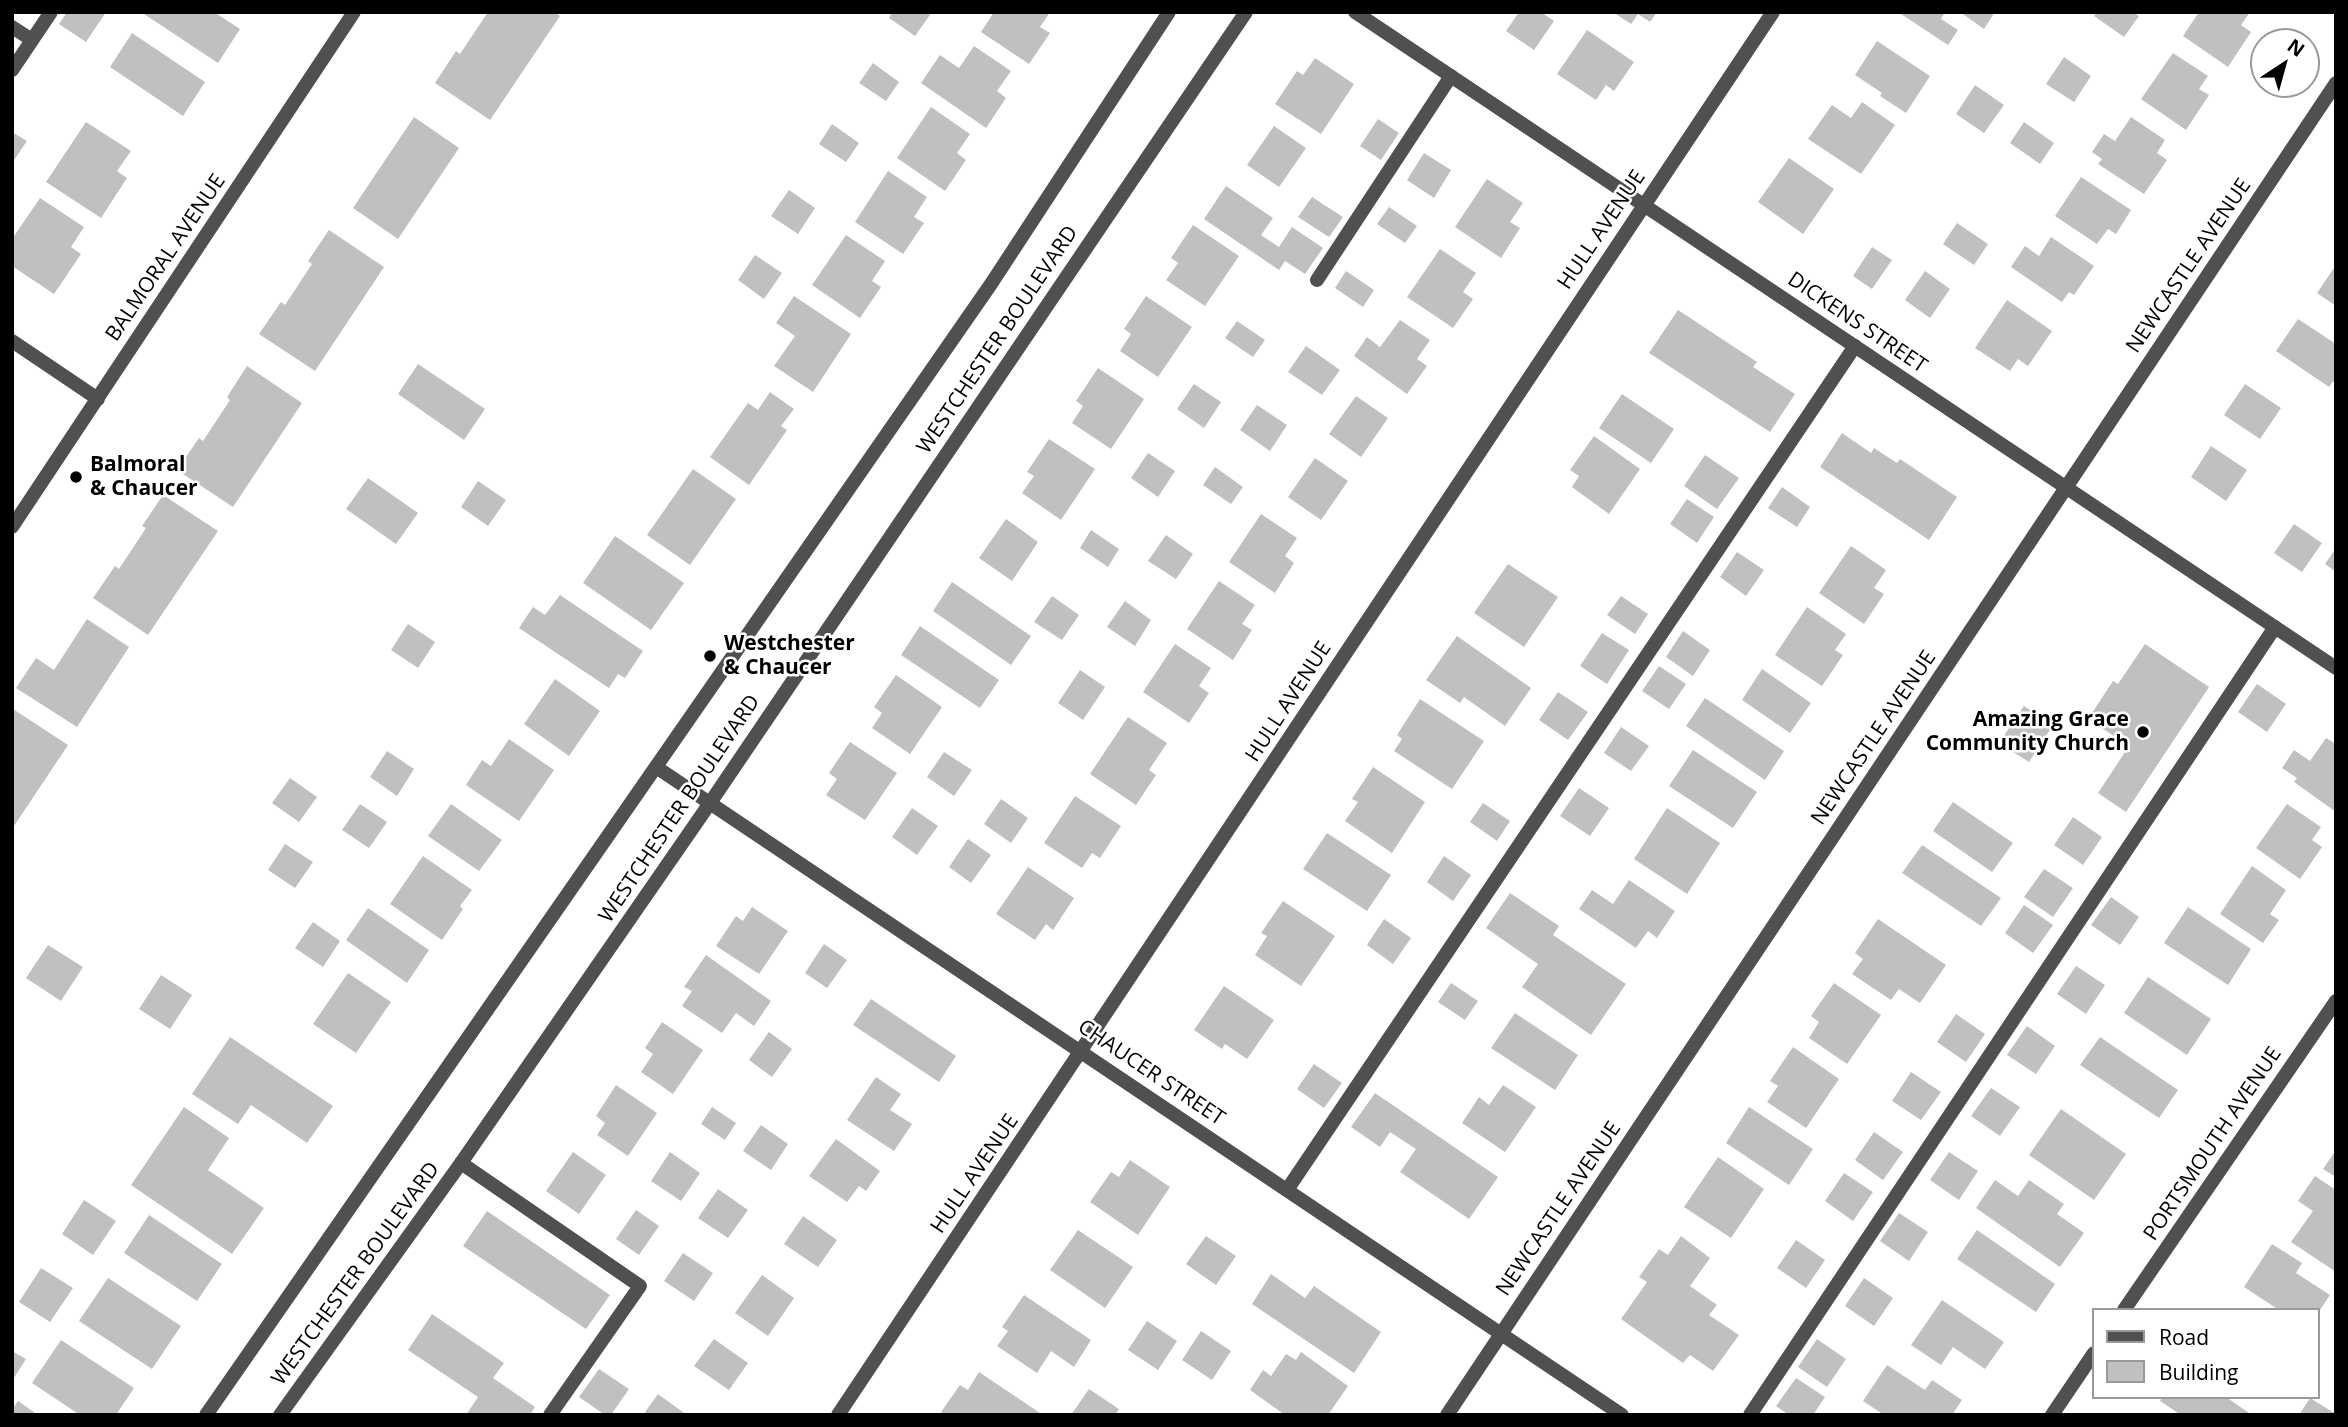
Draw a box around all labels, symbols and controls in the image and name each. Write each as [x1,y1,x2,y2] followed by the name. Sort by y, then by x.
[2250,28,2320,98] north arrow
[2282,33,2310,63] text: N
[1553,166,1651,294] street label: HULL AVENUE
[101,170,231,346] street label: BALMORAL AVENUE
[2121,174,2257,358] street label: NEWCASTLE AVENUE
[912,221,1084,459] street label: WESTCHESTER BOULEVARD
[1783,267,1931,379] street label: DICKENS STREET
[90,452,198,502] place label: Balmoral & Chaucer
[68,469,84,485] marker: Balmoral & Chaucer
[724,631,855,681] place label: Westchester & Chaucer
[1241,637,1337,767] street label: HULL AVENUE
[1806,646,1942,830] street label: NEWCASTLE AVENUE
[702,648,718,664] marker: Westchester & Chaucer
[594,690,766,928] street label: WESTCHESTER BOULEVARD
[1926,707,2129,757] place label: Amazing Grace Community Church
[2135,724,2151,740] marker: Amazing Grace Community Church
[1073,1015,1229,1131] street label: CHAUCER STREET
[2139,1042,2287,1246] street label: PORTSMOUTH AVENUE
[926,1110,1024,1238] street label: HULL AVENUE
[1491,1117,1627,1301] street label: NEWCASTLE AVENUE
[267,1158,445,1390] street label: WESTCHESTER BOULEVARD
[2092,1308,2320,1399] legend
[2159,1323,2209,1351] text: Road
[2159,1358,2238,1386] text: Building

